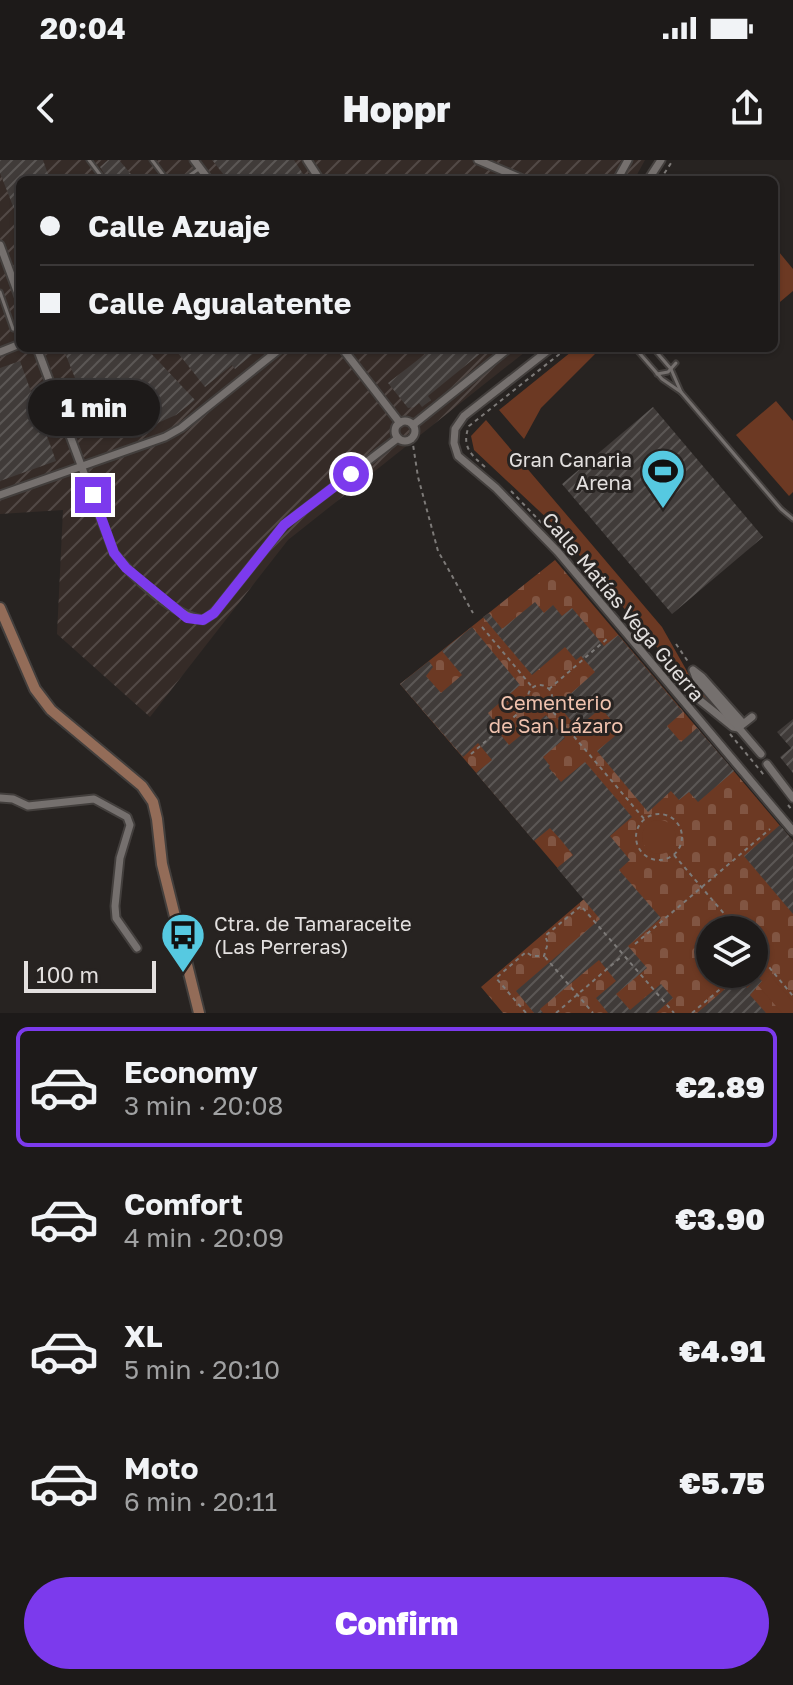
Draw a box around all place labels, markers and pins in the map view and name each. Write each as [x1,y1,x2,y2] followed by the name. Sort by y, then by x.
[509,447,632,494] place label: Gran Canaria Arena
[639,447,687,510] sports icon: Gran Canaria Arena
[159,911,207,974] bus stop icon: Ctra. de Tamaraceite (Las Perreras)
[214,911,412,958] place label: Ctra. de Tamaraceite (Las Perreras)

